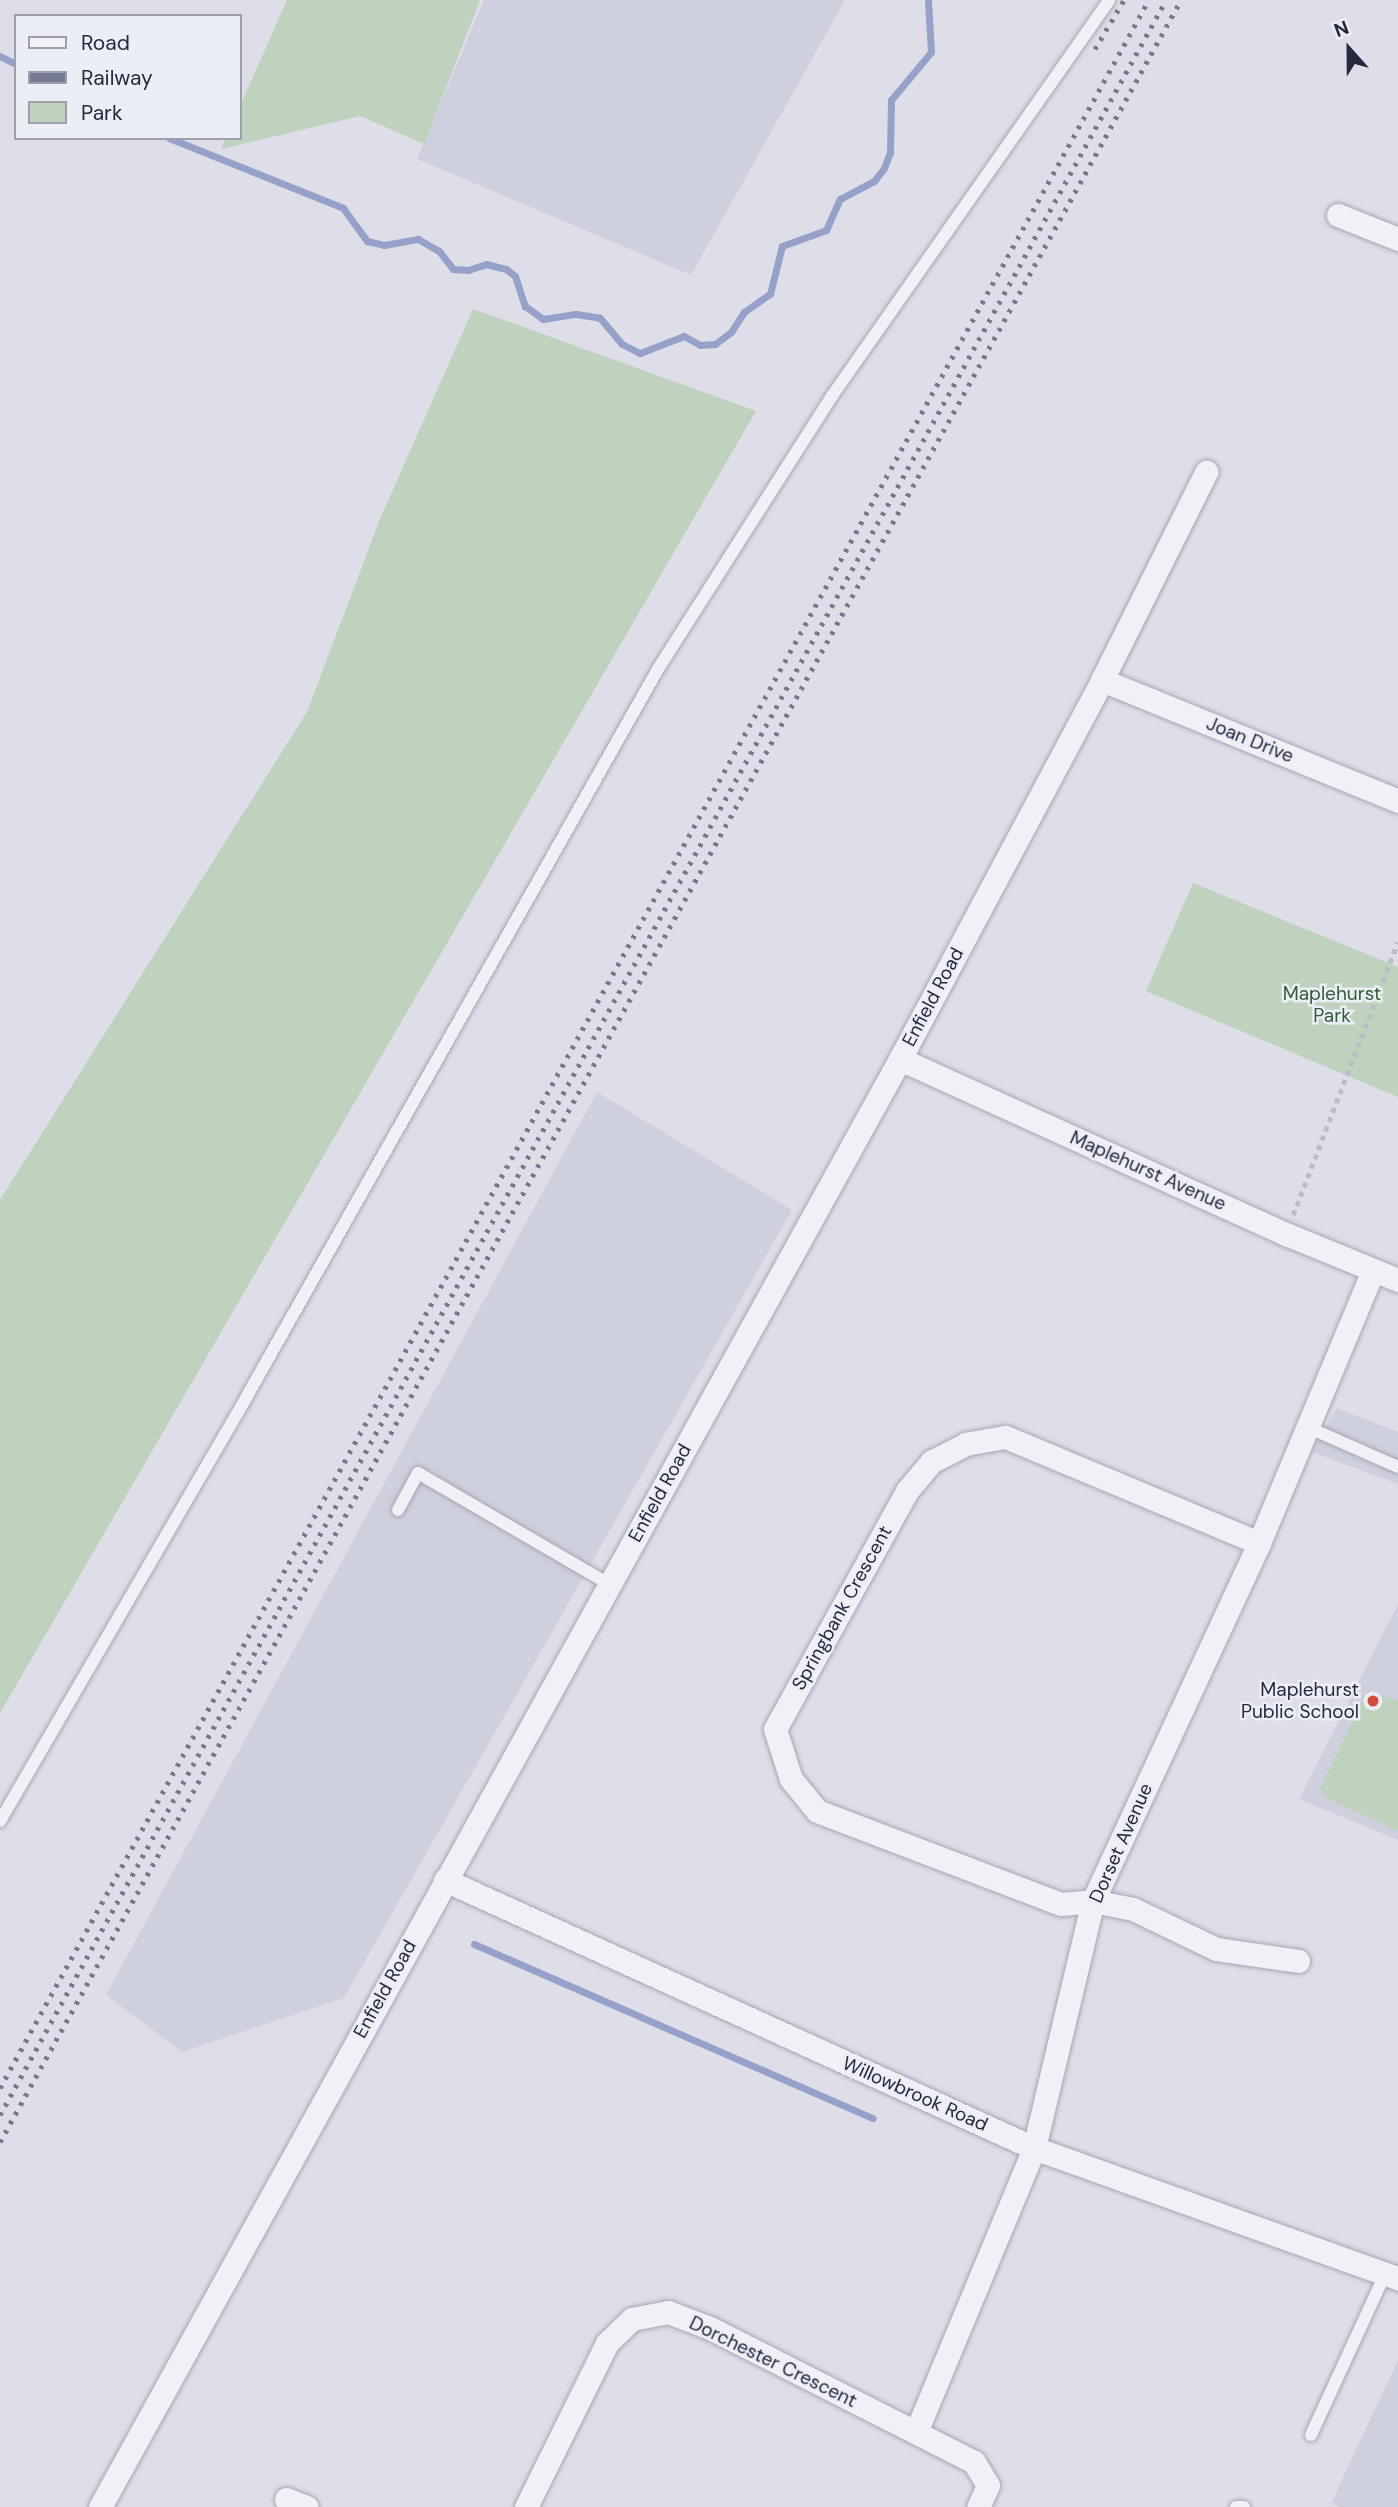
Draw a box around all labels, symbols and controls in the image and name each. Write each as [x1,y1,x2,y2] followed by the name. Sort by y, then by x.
[14,14,242,140] legend
[1314,14,1384,84] north arrow
[1330,15,1352,43] text: N
[81,29,130,57] text: Road
[81,64,153,92] text: Railway
[81,99,122,127] text: Park
[1203,712,1297,768] street label: Joan Drive
[897,944,969,1050] street label: Enfield Road
[1283,983,1381,1027] park label: Maplehurst Park
[1067,1126,1229,1216] street label: Maplehurst Avenue
[624,1440,696,1546] street label: Enfield Road
[787,1522,897,1694] street label: Springbank Crescent
[1241,1679,1359,1723] place label: Maplehurst Public School
[1365,1693,1381,1709] marker: Maplehurst Public School
[1084,1780,1158,1906] street label: Dorset Avenue
[349,1936,421,2042] street label: Enfield Road
[839,2052,991,2136] street label: Willowbrook Road
[686,2312,860,2412] street label: Dorchester Crescent

